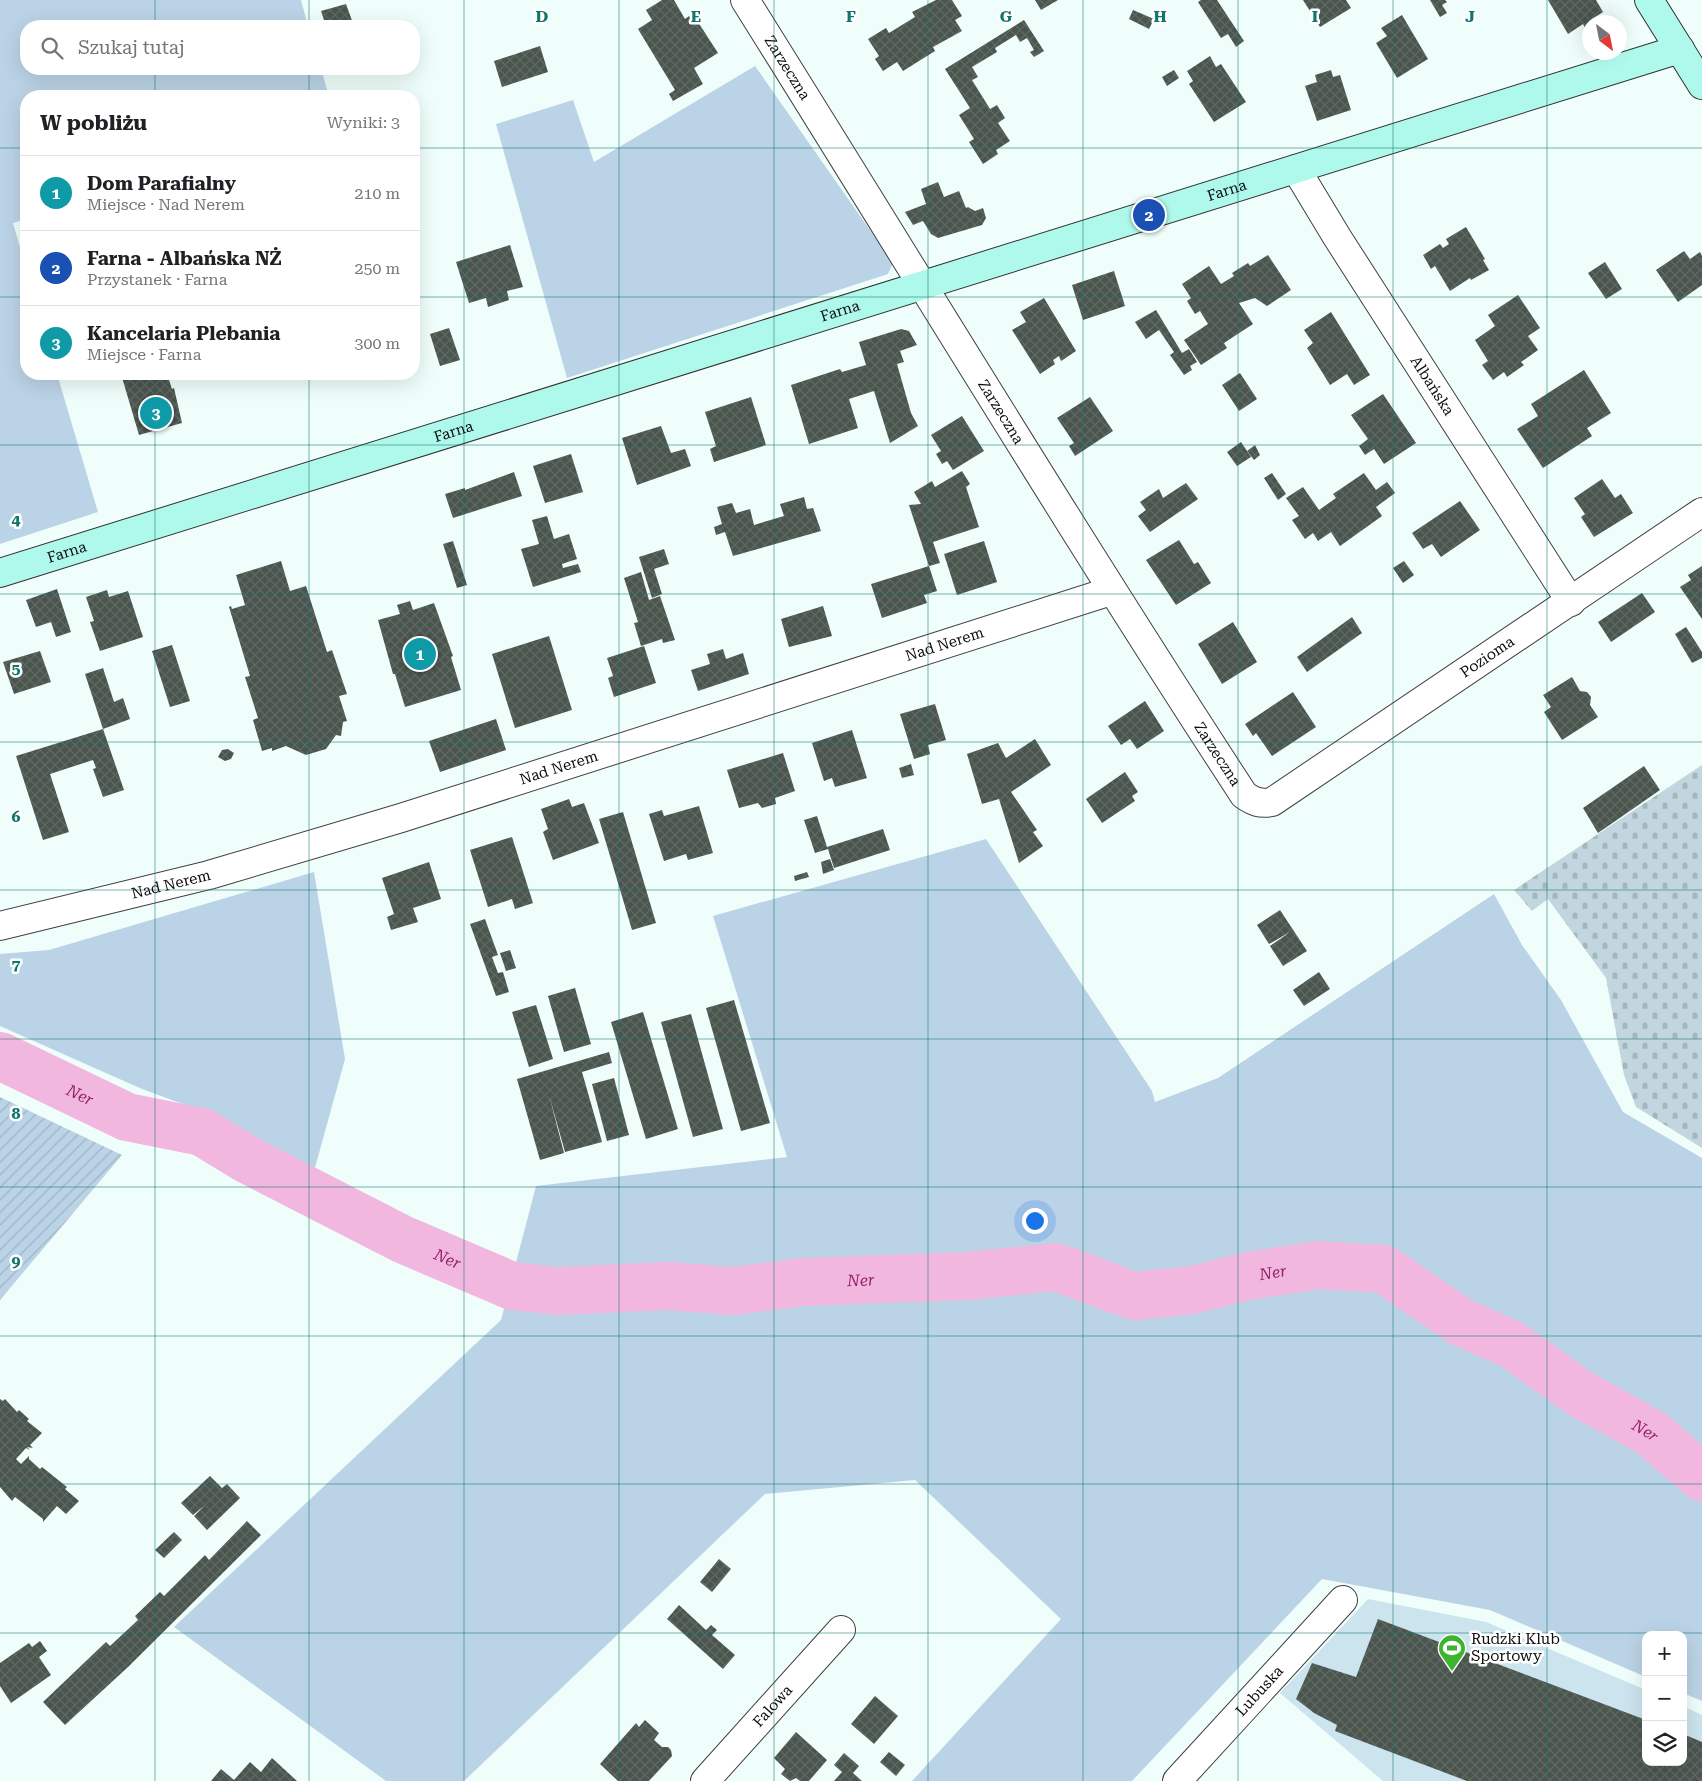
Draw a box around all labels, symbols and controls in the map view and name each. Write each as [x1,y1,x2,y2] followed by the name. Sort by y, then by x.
[536,7,549,26] text: D
[691,7,701,26] text: E
[846,7,856,26] text: F
[1000,7,1013,26] text: G
[1153,7,1167,26] text: H
[1312,7,1318,26] text: I
[1465,7,1475,26] text: J
[1582,15,1627,60] north arrow
[20,20,420,75] search box
[761,32,814,103] street label: Zarzeczna
[38,34,66,62] icon: search
[78,36,185,59] text: Szukaj tutaj
[40,111,147,135] text: W pobliżu
[327,113,400,132] text: Wyniki: 3
[87,172,236,195] text: Dom Parafialny
[1205,176,1249,205] street label: Farna
[52,184,60,203] text: 1
[354,184,400,203] text: 210 m
[87,195,245,214] text: Miejsce · Nad Nerem
[1133,196,1165,234] pin: 2
[87,247,282,270] text: Farna - Albańska NŻ
[52,259,60,278] text: 2
[354,259,400,278] text: 250 m
[87,270,227,289] text: Przystanek · Farna
[818,296,862,326] street label: Farna
[87,322,281,345] text: Kancelaria Plebania
[52,334,60,353] text: 3
[354,334,400,353] text: 300 m
[87,345,201,364] text: Miejsce · Farna
[1407,353,1458,419] street label: Albańska
[974,376,1028,447] street label: Zarzeczna
[140,394,172,432] pin: 3
[431,417,475,446] street label: Farna
[12,510,21,529] text: 4
[45,538,89,567] street label: Farna
[903,623,986,665] street label: Nad Nerem
[1457,632,1518,682] street label: Pozioma
[404,635,436,673] pin: 1
[12,659,21,678] text: 5
[1190,719,1245,790] street label: Zarzeczna
[517,747,600,789] street label: Nad Nerem
[12,807,21,826] text: 6
[129,866,213,903] street label: Nad Nerem
[12,955,21,974] text: 7
[63,1080,97,1109] water label: Ner
[12,1104,21,1123] text: 8
[1022,1208,1048,1234] your location
[430,1244,464,1273] water label: Ner
[12,1252,21,1271] text: 9
[1257,1261,1288,1284] water label: Ner
[846,1270,875,1290] water label: Ner
[1628,1415,1663,1445] water label: Ner
[1471,1630,1560,1665] place label: Rudzki Klub Sportowy
[1642,1631,1687,1766] map controls
[1642,1631,1687,1676] button: +
[1437,1633,1467,1672] sports icon: Rudzki Klub Sportowy
[1232,1662,1287,1720] street label: Lubuska
[1642,1676,1687,1721] button: −
[749,1681,796,1731] street label: Falowa
[1642,1721,1687,1766] button: layers

